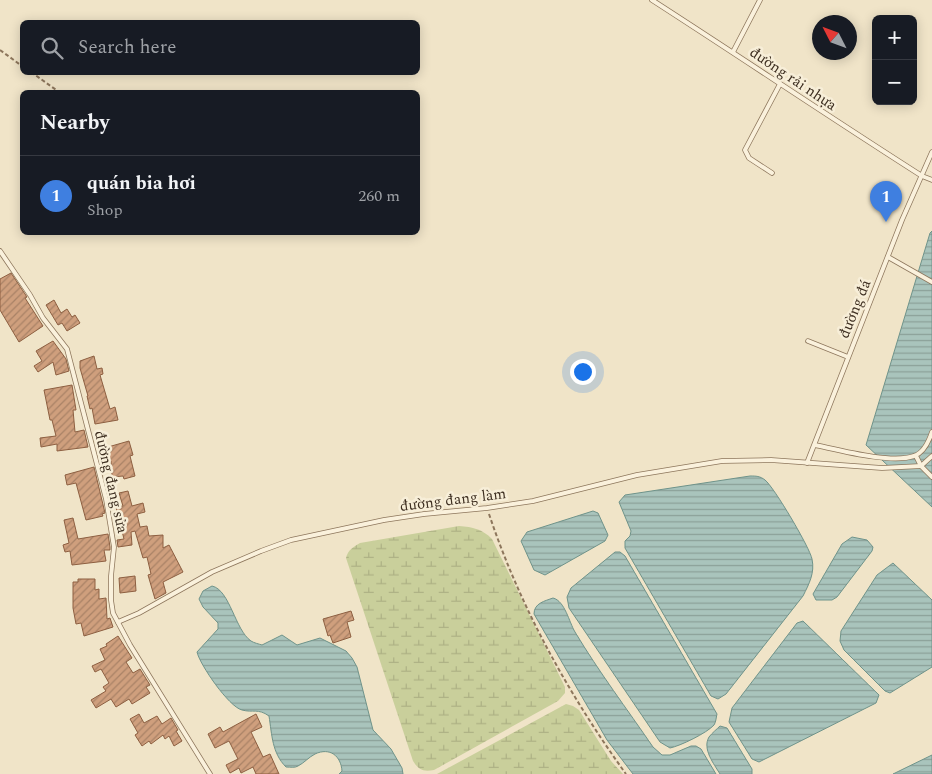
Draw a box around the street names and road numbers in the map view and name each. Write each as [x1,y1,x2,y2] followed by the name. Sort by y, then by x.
[745,41,842,117] street label: đường rải nhựa
[833,275,877,342] street label: đường đá
[88,428,134,536] street label: đường đang sửa
[399,482,508,518] street label: đường đang làm

